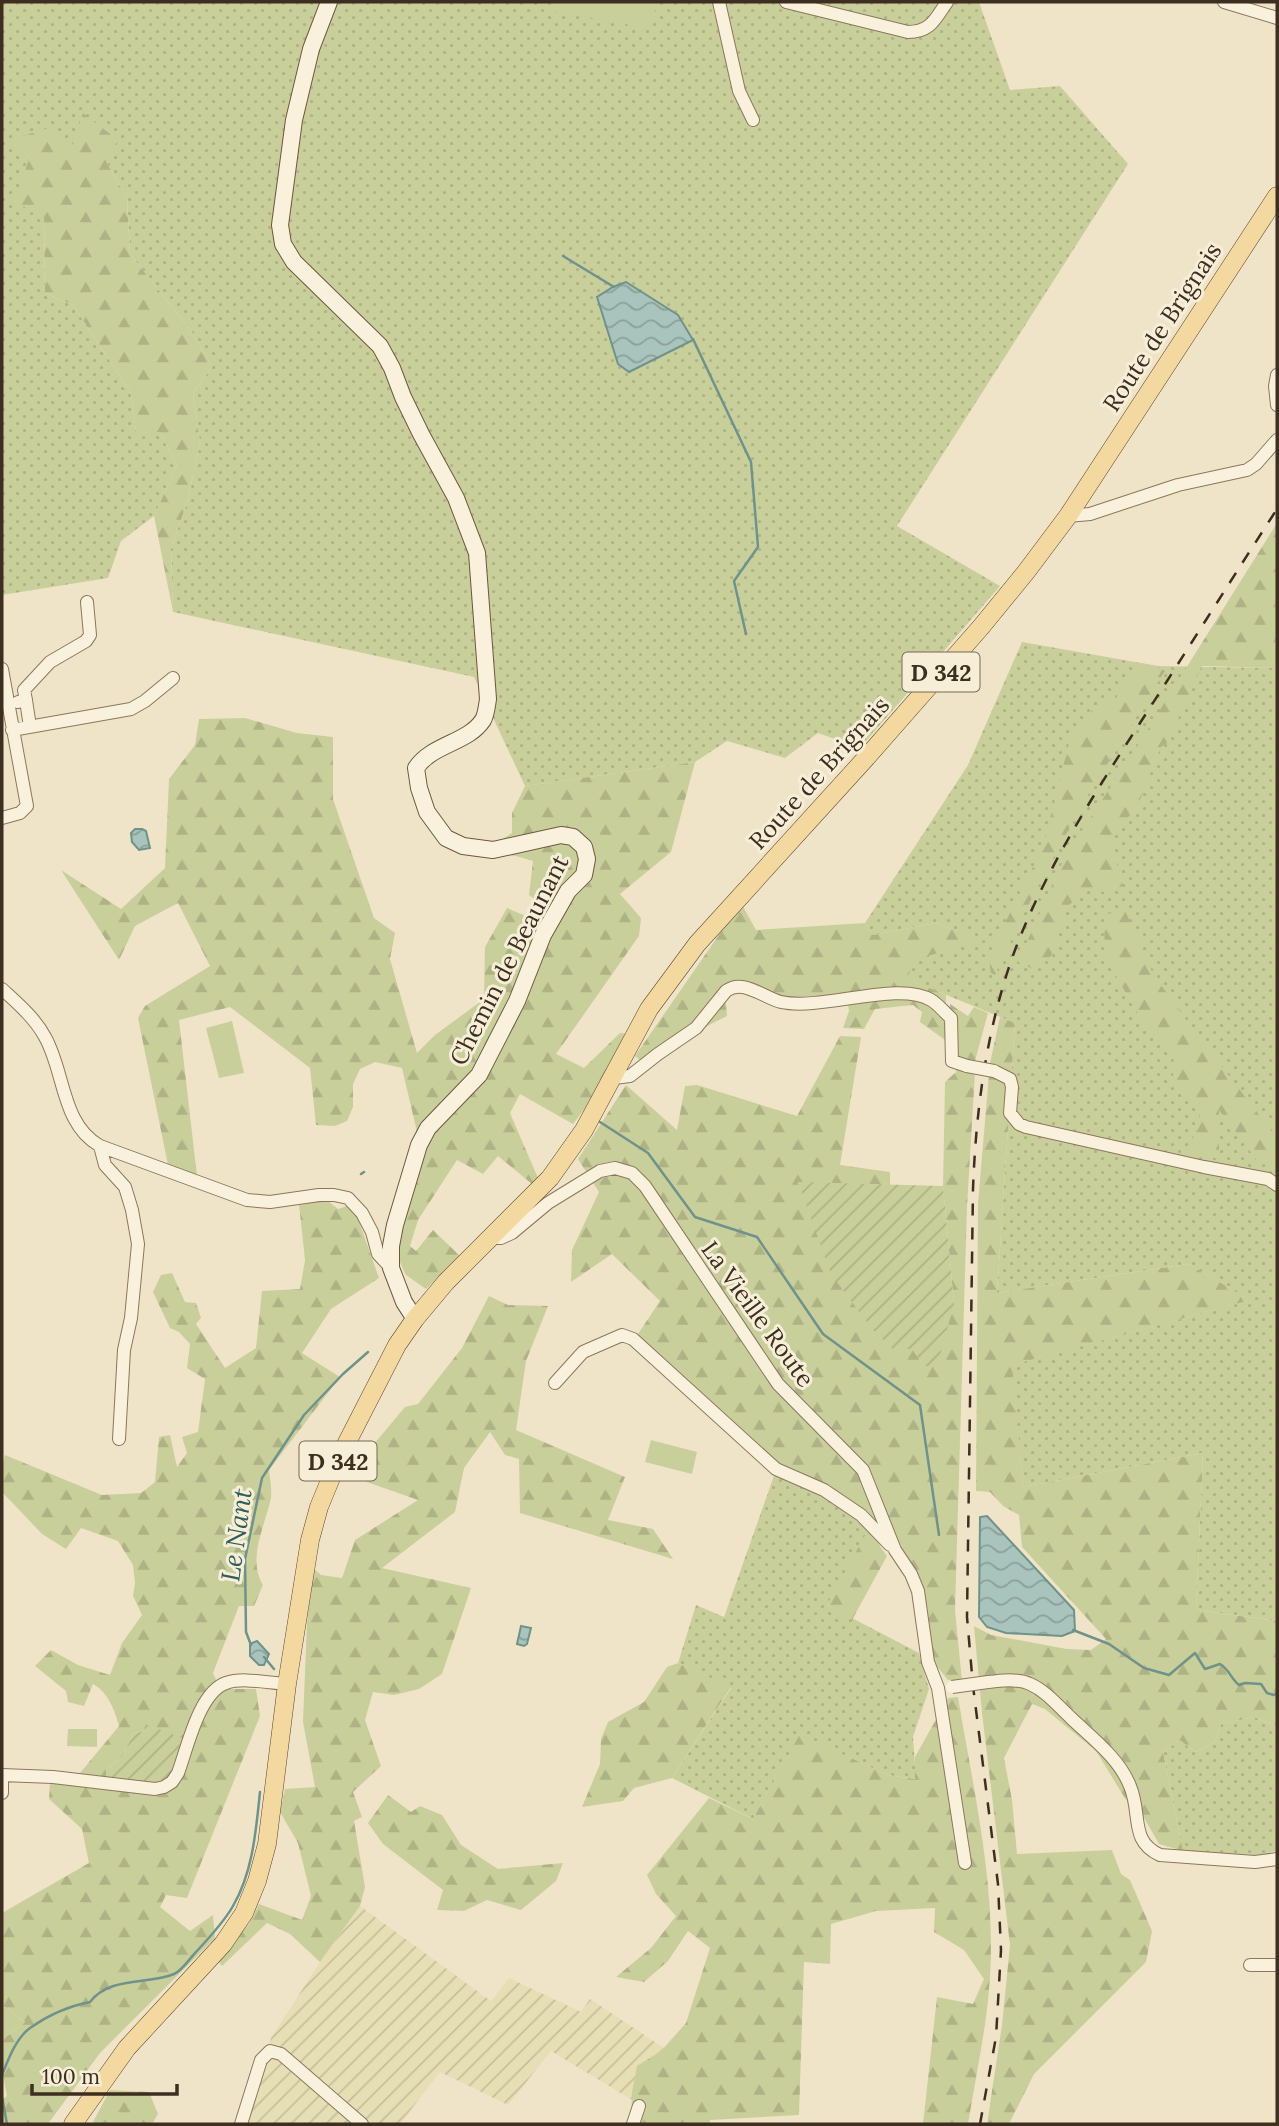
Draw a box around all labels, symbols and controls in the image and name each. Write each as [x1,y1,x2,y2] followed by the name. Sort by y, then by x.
[1096,237,1228,417] street label: Route de Brignais
[902,652,979,692] road number: D 342
[742,690,896,856] street label: Route de Brignais
[443,849,576,1070] street label: Chemin de Beaunant
[695,1235,821,1393] street label: La Vieille Route
[300,1442,376,1480] road number: D 342
[213,1486,259,1584] water label: Le Nant
[32,2052,177,2096] scale bar
[42,2063,100,2090] text: 100 m

